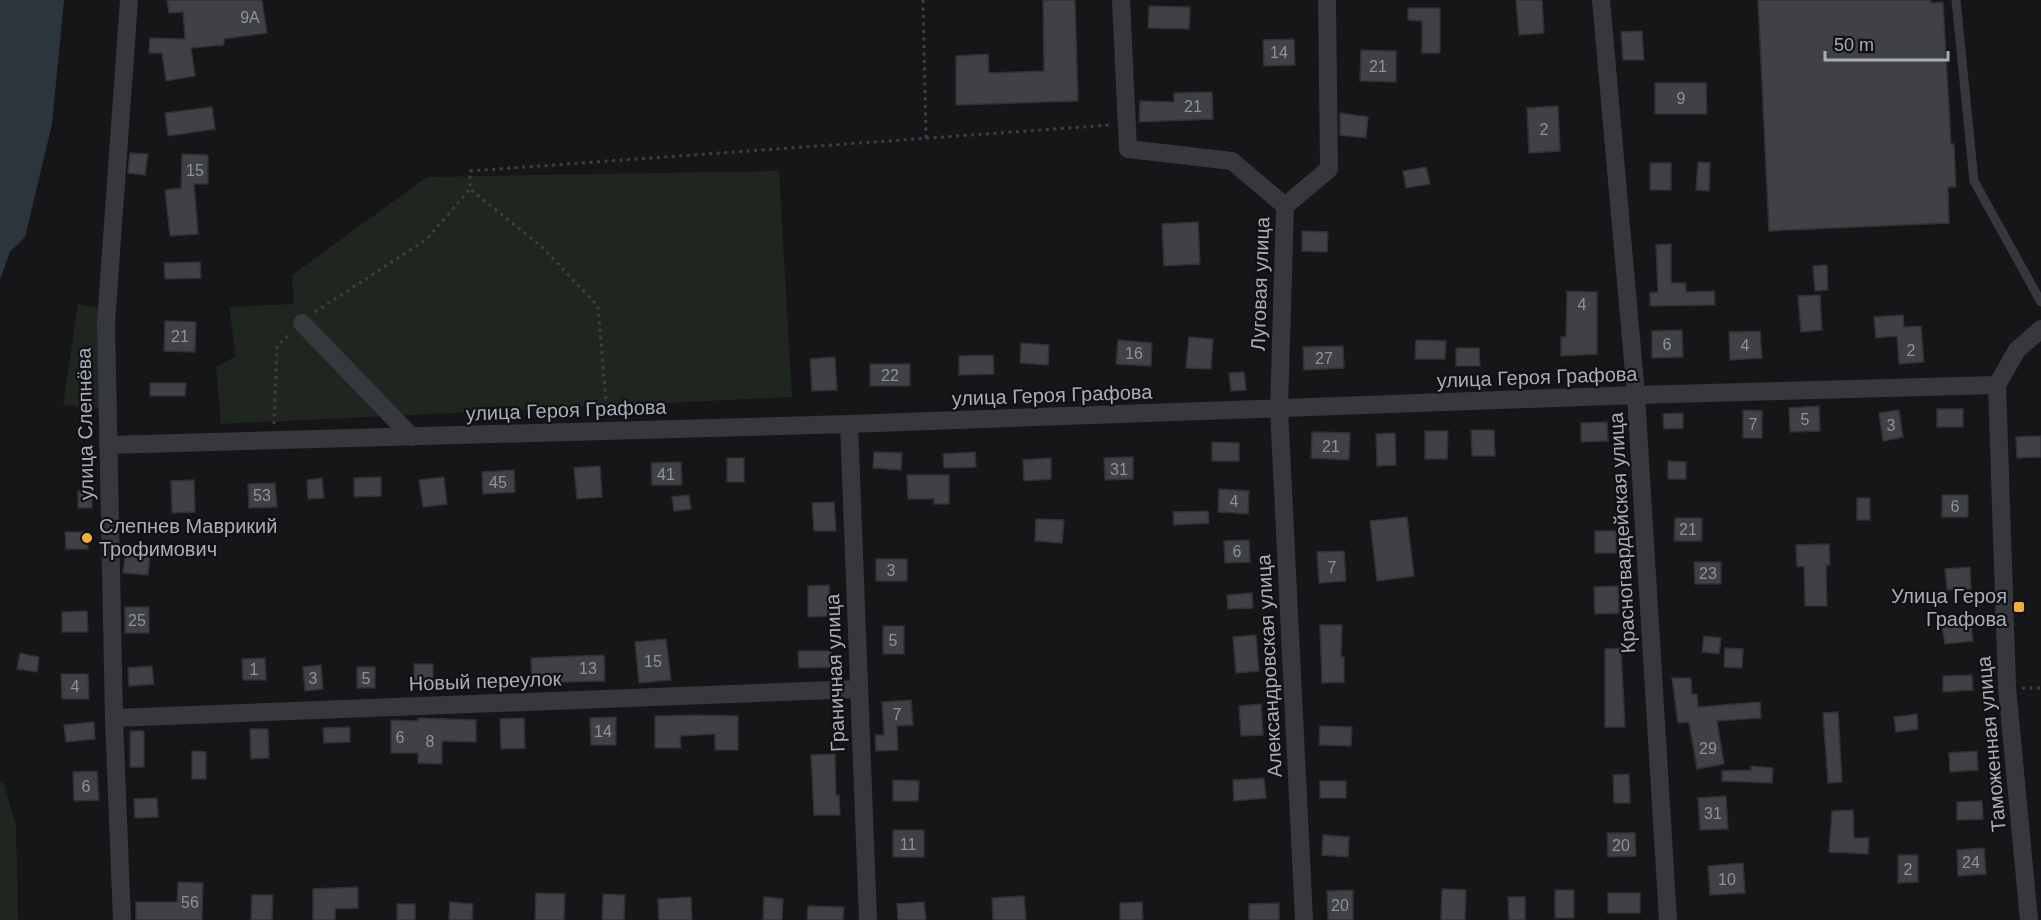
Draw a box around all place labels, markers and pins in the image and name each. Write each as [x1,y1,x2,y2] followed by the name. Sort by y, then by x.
[99,515,277,560] place label: Слепнев Маврикий Трофимович
[80,531,94,545] marker: Слепнев Маврикий Трофимович
[1891,585,2008,630] place label: Улица Героя Графова
[2012,600,2026,614] marker: Улица Героя Графова

